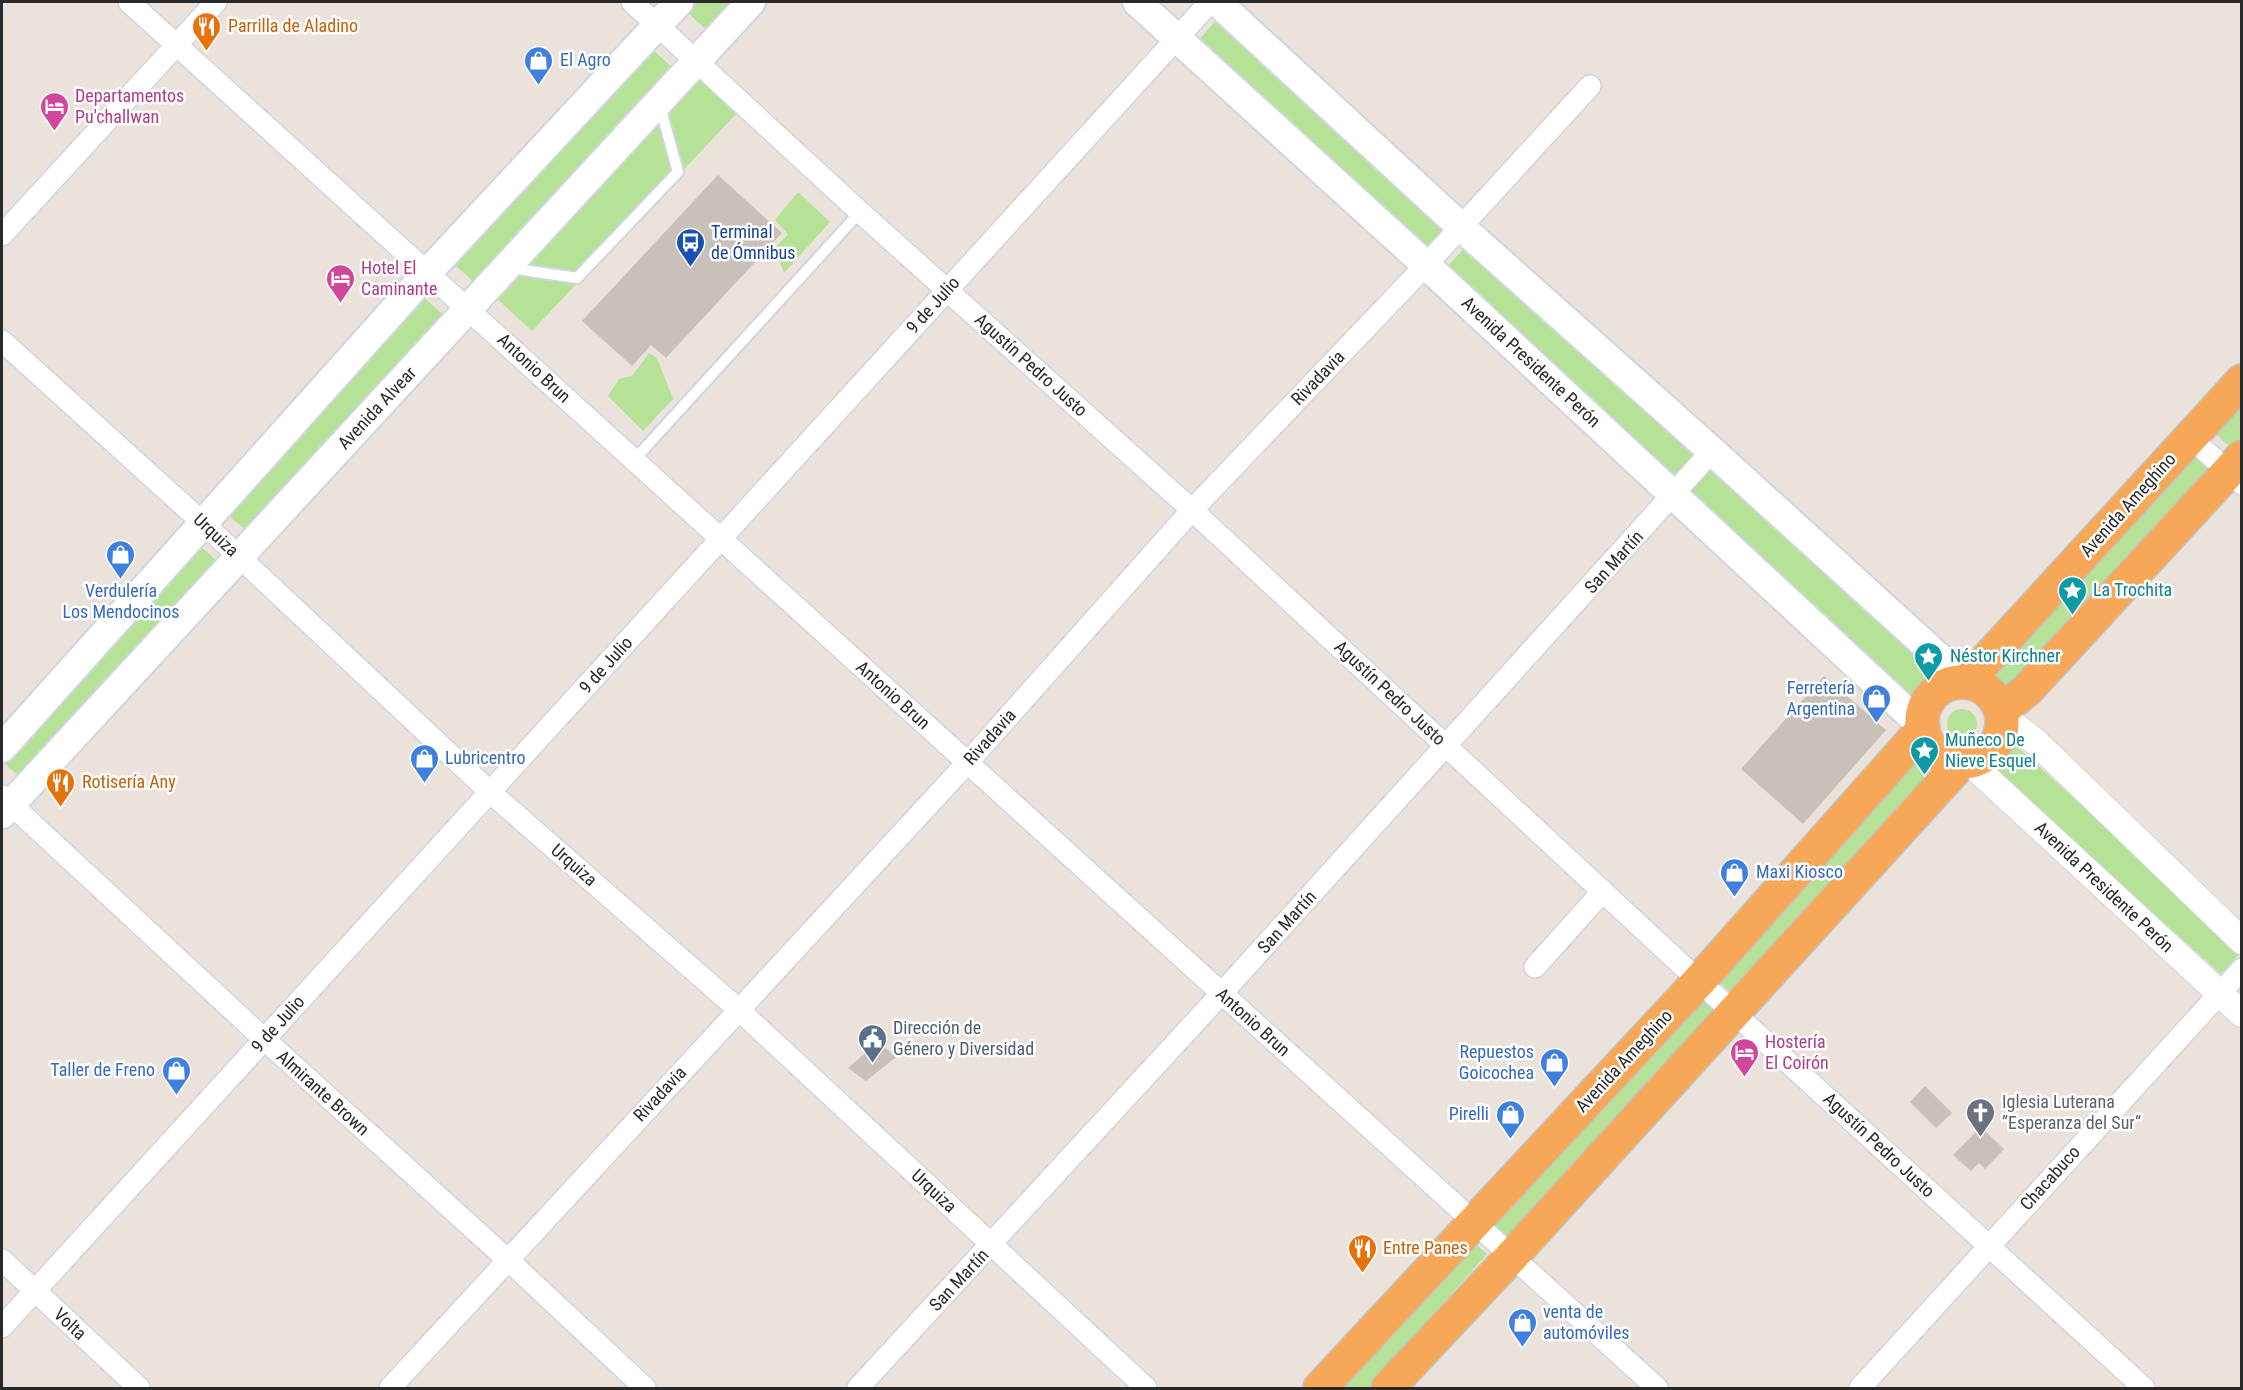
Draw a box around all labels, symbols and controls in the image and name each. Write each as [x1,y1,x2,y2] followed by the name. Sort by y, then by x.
[191,10,223,52] restaurant icon: Parrilla de Aladino
[228,15,358,36] place label: Parrilla de Aladino
[523,44,555,86] shop icon: El Agro
[560,49,611,70] place label: El Agro
[75,85,184,127] place label: Departamentos Pu'challwan
[38,90,70,132] hotel icon: Departamentos Pu'challwan
[711,221,796,263] place label: Terminal de Ómnibus
[674,226,706,268] bus stop icon: Terminal de Ómnibus
[361,257,437,299] place label: Hotel El Caminante
[324,262,356,304] hotel icon: Hotel El Caminante
[902,272,964,337] street label: 9 de Julio
[1458,292,1605,431] street label: Avenida Presidente Perón
[971,309,1092,421] street label: Agustín Pedro Justo
[494,329,575,407] street label: Antonio Brun
[1287,346,1349,409] street label: Rivadavia
[333,362,421,453] street label: Avenida Alvear
[2076,448,2180,561] street label: Avenida Ameghino
[190,509,243,561] street label: Urquiza
[1580,526,1647,597] street label: San Martín
[105,538,137,580] shop icon: Verdulería Los Mendocinos
[2056,574,2088,616] place icon: La Trochita
[2093,579,2172,600] place label: La Trochita
[62,580,180,622] place label: Verdulería Los Mendocinos
[575,632,637,697] street label: 9 de Julio
[1330,636,1450,749] street label: Agustín Pedro Justo
[1913,640,1945,682] place icon: Néstor Kirchner
[1950,645,2061,666] place label: Néstor Kirchner
[852,656,935,733] street label: Antonio Brun
[1786,677,1855,719] place label: Ferretería Argentina
[1860,682,1892,724] shop icon: Ferretería Argentina
[959,704,1020,769] street label: Rivadavia
[1945,729,2036,771] place label: Muñeco De Nieve Esquel
[1908,734,1940,776] place icon: Muñeco De Nieve Esquel
[408,742,440,784] shop icon: Lubricentro
[445,747,526,768] place label: Lubricentro
[45,766,77,808] restaurant icon: Rotisería Any
[82,771,176,792] place label: Rotisería Any
[2031,817,2178,956] street label: Avenida Presidente Perón
[547,839,602,890] street label: Urquiza
[1719,856,1751,898] shop icon: Maxi Kiosco
[1756,861,1843,882] place label: Maxi Kiosco
[1253,886,1320,957] street label: San Martín
[1212,983,1295,1060] street label: Antonio Brun
[247,991,309,1056] street label: 9 de Julio
[1571,1005,1676,1116] street label: Avenida Ameghino
[893,1017,1034,1059] place label: Dirección de Género y Diversidad
[856,1022,888,1064] public building icon: Dirección de Género y Diversidad
[1765,1031,1829,1073] place label: Hostería El Coirón
[1728,1036,1760,1078] hotel icon: Hostería El Coirón
[1459,1041,1534,1083] place label: Repuestos Goicochea
[273,1046,374,1140] street label: Almirante Brown
[1539,1046,1571,1088] shop icon: Repuestos Goicochea
[160,1054,192,1096] shop icon: Taller de Freno
[50,1059,155,1080] place label: Taller de Freno
[629,1062,690,1126] street label: Rivadavia
[1819,1088,1939,1201] street label: Agustín Pedro Justo
[2002,1091,2141,1133] place label: Iglesia Luterana ”Esperanza del Sur“
[1965,1096,1997,1138] church icon: Iglesia Luterana ”Esperanza del Sur“
[1494,1098,1526,1140] shop icon: Pirelli
[1449,1103,1489,1124] place label: Pirelli
[2015,1141,2084,1214] street label: Chacabuco
[908,1165,961,1217] street label: Urquiza
[1346,1232,1378,1274] restaurant icon: Entre Panes
[1383,1237,1468,1258] place label: Entre Panes
[925,1244,993,1315] street label: San Martín
[1543,1301,1630,1343] place label: venta de automóviles
[50,1303,91,1344] street label: Volta
[1506,1306,1538,1348] shop icon: venta de automóviles

